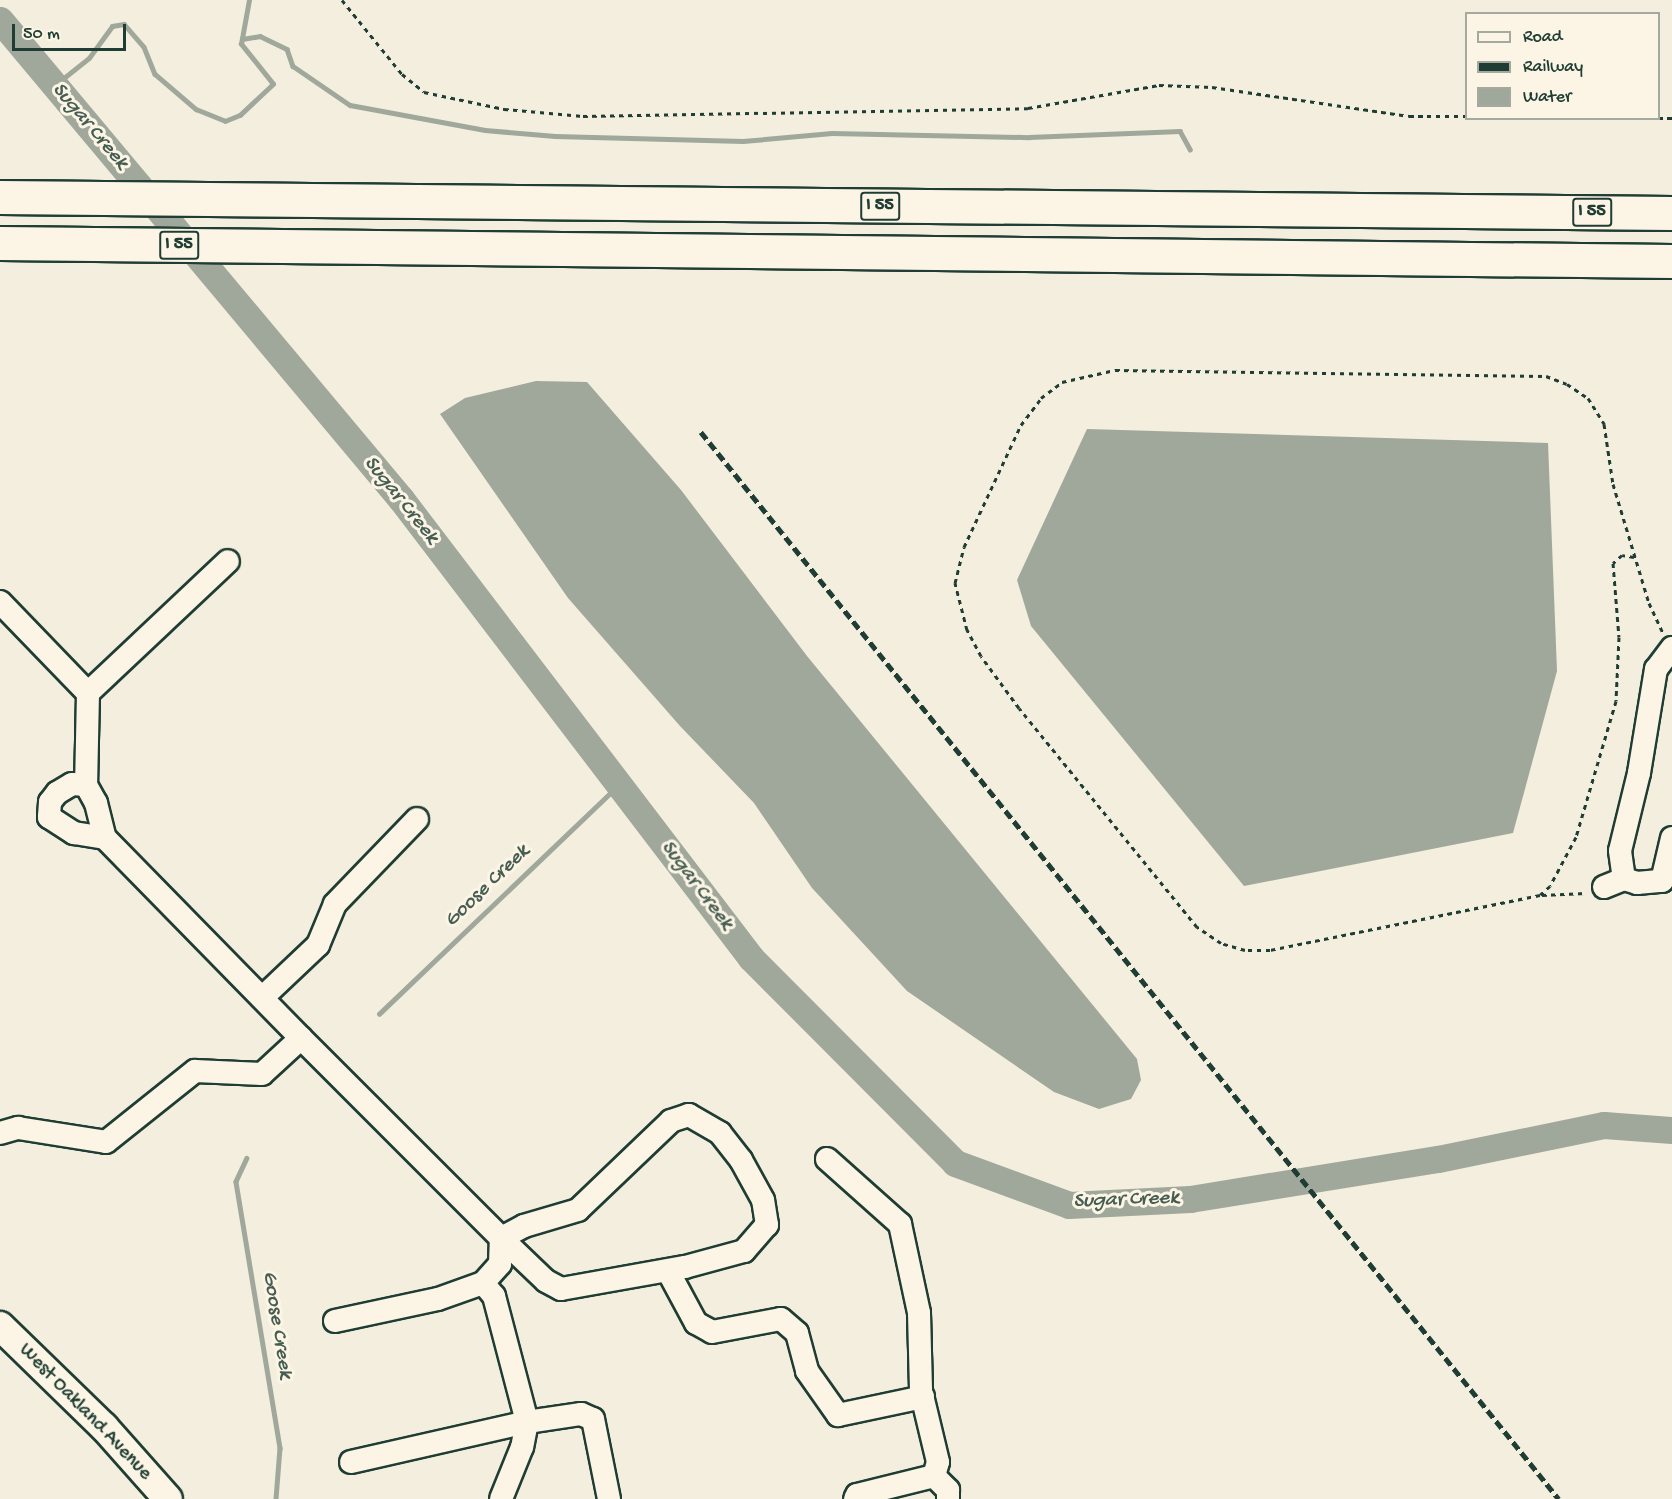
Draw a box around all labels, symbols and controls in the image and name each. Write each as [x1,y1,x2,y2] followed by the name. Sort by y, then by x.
[15,12,129,50] scale bar
[1465,12,1660,120] legend
[23,24,60,45] text: 50 m
[1523,27,1562,48] text: Road
[1523,57,1583,78] text: Railway
[45,79,133,175] water label: Sugar Creek
[1523,87,1571,108] text: Water
[859,191,901,221] road number: I 55
[1571,197,1613,227] road number: I 55
[158,230,200,260] road number: I 55
[357,452,443,550] water label: Sugar Creek
[654,836,738,936] water label: Sugar Creek
[440,840,536,934] water label: Goose Creek
[1073,1187,1179,1215] water label: Sugar Creek
[255,1269,297,1381] water label: Goose Creek
[13,1338,157,1486] street label: West Oakland Avenue

